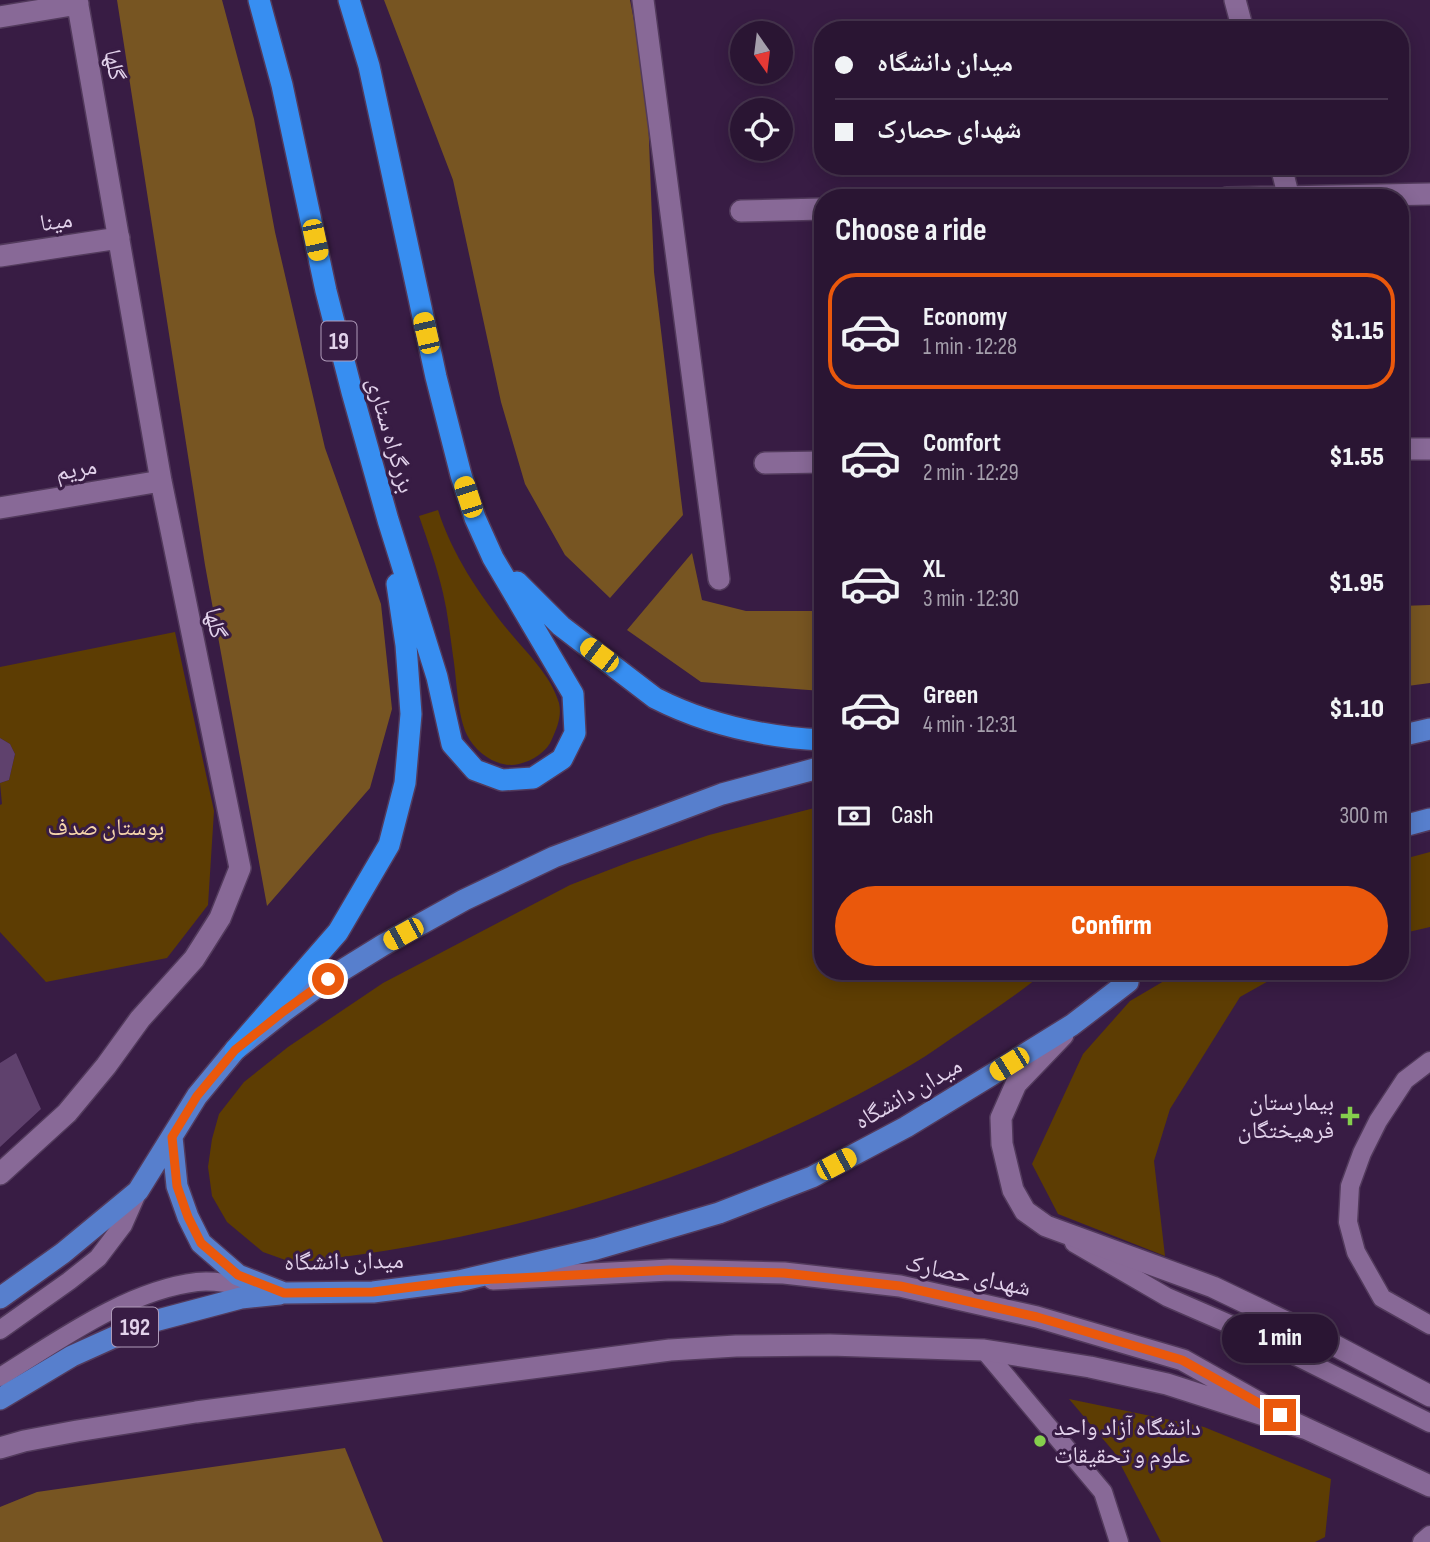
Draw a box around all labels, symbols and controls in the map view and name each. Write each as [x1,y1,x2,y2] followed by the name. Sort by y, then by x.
[730,21,793,84] north arrow
[730,21,793,161] map controls
[98,47,131,83] street label: گلها
[877,48,1013,79] text: میدان دانشگاه
[730,98,793,161] button: locate
[877,115,1022,146] text: شهدای حصارک
[38,205,74,238] street label: مینا
[835,211,987,250] text: Choose a ride
[301,217,330,263] car
[839,300,902,363] icon: car
[923,302,1007,333] text: Economy
[412,310,441,356] car
[1330,316,1384,347] text: $1.15
[322,322,356,360] road number: 19
[923,333,1017,361] text: 1 min · 12:28
[360,374,421,496] street label: بزرگراه ستاری
[839,426,902,489] icon: car
[923,428,1001,459] text: Comfort
[1329,442,1384,473] text: $1.55
[53,452,99,488] street label: مریم
[923,459,1019,487] text: 2 min · 12:29
[452,474,485,520] car
[839,552,902,615] icon: car
[923,554,945,585] text: XL
[1329,568,1384,599] text: $1.95
[923,585,1019,613] text: 3 min · 12:30
[198,605,233,641] street label: گلها
[576,634,623,676] car
[839,678,902,741] icon: car
[923,680,978,711] text: Green
[1329,694,1384,725] text: $1.10
[923,711,1017,739] text: 4 min · 12:31
[835,797,873,835] icon: cash
[891,800,934,831] text: Cash
[1339,802,1388,830] text: 300 m
[48,813,164,842] park label: بوستان صدف
[835,886,1388,966] button: Confirm
[380,915,427,953] car
[312,963,344,995] route start
[986,1044,1033,1084] car
[849,1051,967,1136] street label: میدان دانشگاه
[1238,1088,1334,1145] place label: بیمارستان فرهیختگان
[1340,1106,1360,1126] marker: بیمارستان فرهیختگان
[813,1145,860,1183] car
[284,1246,404,1277] street label: میدان دانشگاه
[903,1248,1033,1303] street label: شهدای حصارک
[112,1308,158,1346] road number: 192
[1222,1314,1338,1362] callout: 1 min
[1258,1324,1302,1352] text: 1 min
[1264,1399,1296,1431] route end
[1054,1413,1201,1471] place label: دانشگاه آزاد واحد علوم و تحقیقات
[1032,1433,1048,1449] marker: دانشگاه آزاد واحد علوم و تحقیقات

